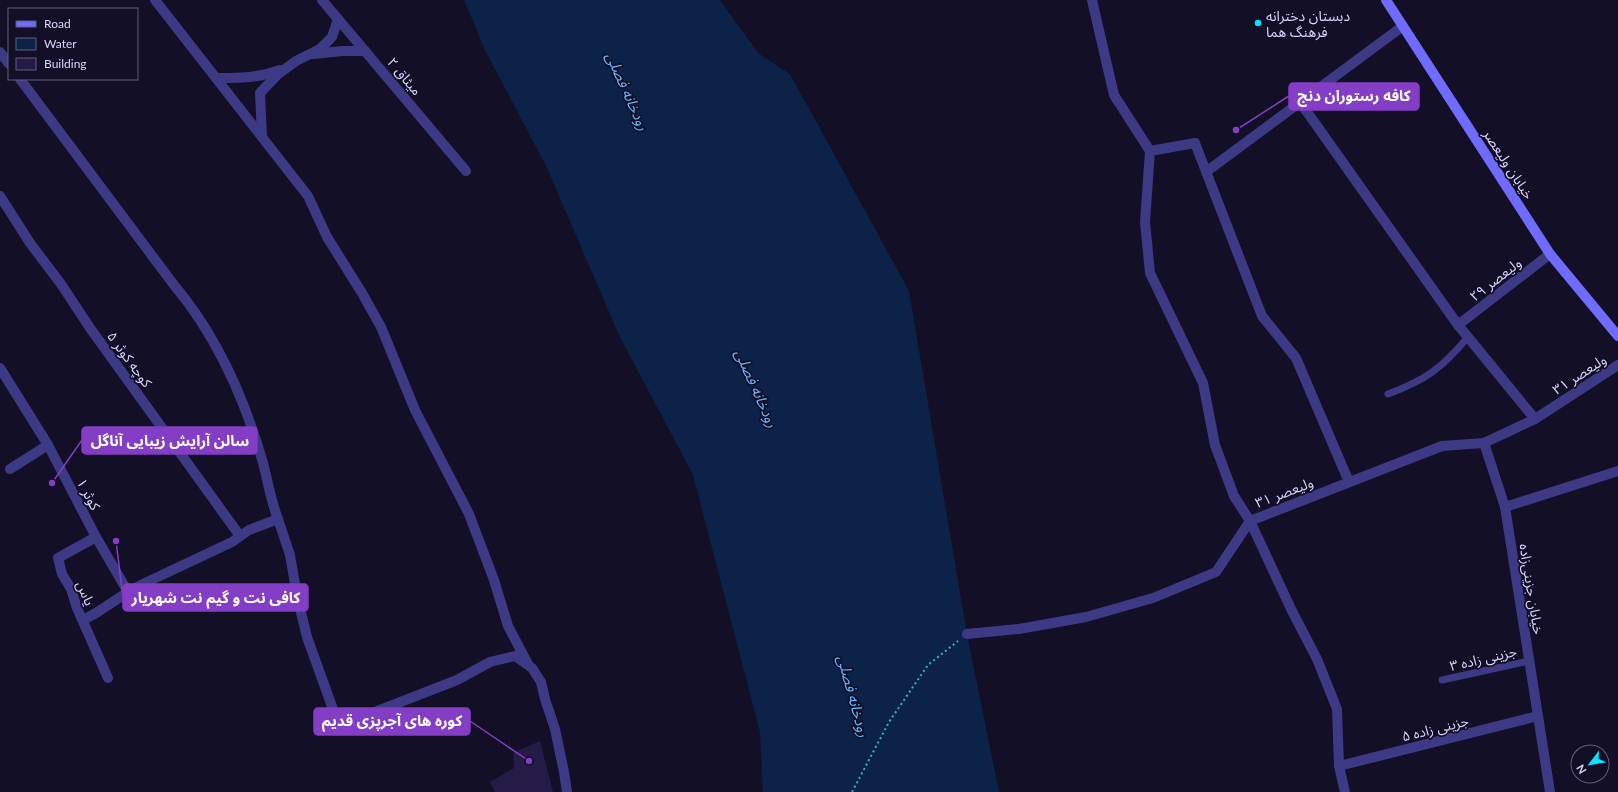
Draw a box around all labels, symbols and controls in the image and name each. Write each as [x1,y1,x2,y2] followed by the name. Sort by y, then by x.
[1266,7,1350,41] place label: دبستان دخترانه فرهنگ هما
[8,8,138,80] legend
[44,16,71,31] text: Road
[1253,18,1263,28] marker: دبستان دخترانه فرهنگ هما
[44,36,77,51] text: Water
[602,49,653,134] water label: رودخانه فصلی
[384,54,426,98] street label: میثاق ۲
[44,56,87,71] text: Building
[1289,83,1419,110] callout: کافه رستوران دنج
[1297,86,1411,107] text: کافه رستوران دنج
[1479,125,1538,203] street label: خیابان ولیعصر
[1466,254,1525,305] street label: ولیعصر ۲۹
[102,328,156,392] street label: کوچه کوثر ۵
[731,346,782,431] water label: رودخانه فصلی
[1549,350,1610,399] street label: ولیعصر ۳۱
[82,427,257,454] callout: سالن آرایش زیبایی آناگل
[91,431,249,450] text: سالن آرایش زیبایی آناگل
[1253,473,1316,512] street label: ولیعصر ۳۱
[73,475,105,514] street label: کوثر ۱
[1515,542,1548,636] street label: خیابان جزینی‌زاده
[72,578,99,608] street label: یاس
[123,584,308,611] callout: کافی نت و گیم نت شهریار
[131,588,301,609] text: کافی نت و گیم نت شهریار
[1448,642,1518,675] street label: جزینی زاده ۳
[833,653,874,740] water label: رودخانه فصلی
[314,708,470,735] callout: کوره های آجرپزی قدیم
[322,711,462,732] text: کوره های آجرپزی قدیم
[1400,711,1470,745] street label: جزینی زاده ۵
[1570,744,1610,784] north arrow
[1573,762,1589,776] text: N

